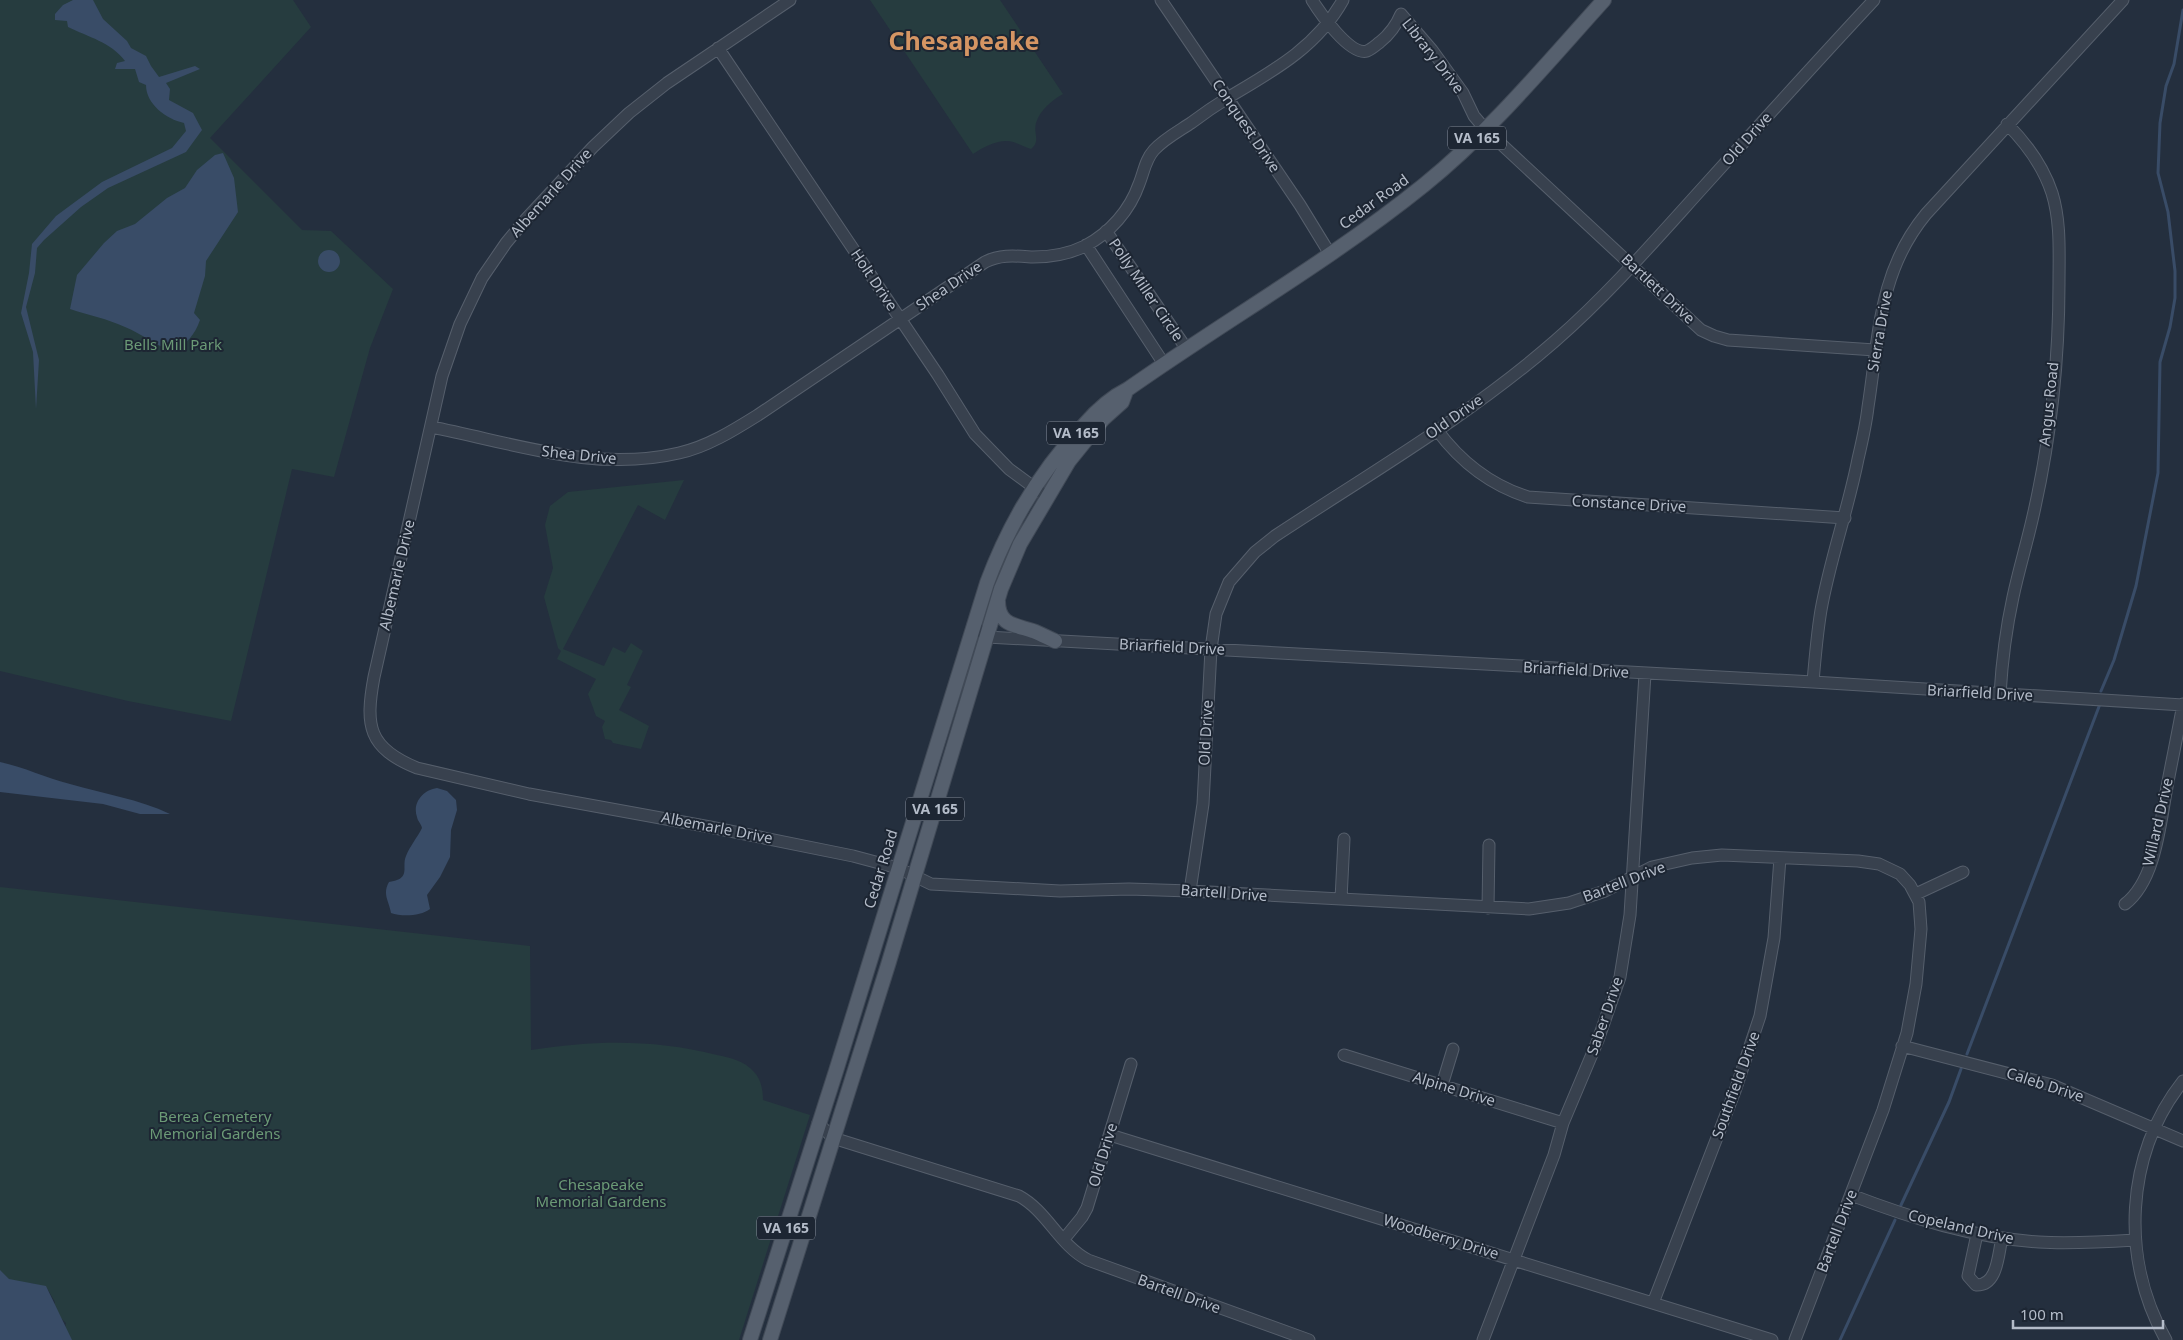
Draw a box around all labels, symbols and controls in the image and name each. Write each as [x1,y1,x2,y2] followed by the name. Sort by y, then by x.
[1398,14,1469,97] street label: Library Drive
[889,23,1039,57] district label: Chesapeake
[1208,75,1285,176] street label: Conquest Drive
[1717,107,1776,169] street label: Old Drive
[1448,126,1506,150] road number: VA 165
[505,144,596,241] street label: Albemarle Drive
[1334,169,1412,233] street label: Cedar Road
[1105,234,1189,345] street label: Polly Miller Circle
[847,245,903,314] street label: Holt Drive
[1618,249,1700,328] street label: Bartlett Drive
[912,256,985,315] street label: Shea Drive
[1862,289,1896,373] street label: Sierra Drive
[124,334,222,354] park label: Bells Mill Park
[2034,361,2062,447] street label: Angus Road
[1421,389,1486,443] street label: Old Drive
[1047,422,1105,444] road number: VA 165
[541,440,618,468] street label: Shea Drive
[1571,490,1687,516] street label: Constance Drive
[374,517,418,632] street label: Albemarle Drive
[1119,633,1226,659] street label: Briarfield Drive
[1523,656,1630,682] street label: Briarfield Drive
[1927,679,2034,705] street label: Briarfield Drive
[1193,700,1217,766] street label: Old Drive
[2137,776,2177,868] street label: Willard Drive
[906,798,964,821] road number: VA 165
[660,806,775,848] street label: Albemarle Drive
[859,827,902,911] street label: Cedar Road
[1579,856,1668,906] street label: Bartell Drive
[1180,879,1268,905] street label: Bartell Drive
[1581,974,1627,1057] street label: Saber Drive
[1706,1028,1764,1141] street label: Southfield Drive
[2004,1062,2087,1106] street label: Caleb Drive
[1411,1066,1498,1110] street label: Alpine Drive
[150,1106,280,1143] park label: Berea Cemetery Memorial Gardens
[1083,1120,1121,1189] street label: Old Drive
[536,1174,666,1211] park label: Chesapeake Memorial Gardens
[1811,1186,1861,1275] street label: Bartell Drive
[1906,1204,2016,1248] street label: Copeland Drive
[1381,1209,1501,1263] street label: Woodberry Drive
[757,1216,815,1240] road number: VA 165
[1135,1269,1224,1317] street label: Bartell Drive
[2013,1298,2163,1330] scale bar
[2020,1304,2064,1324] text: 100 m

